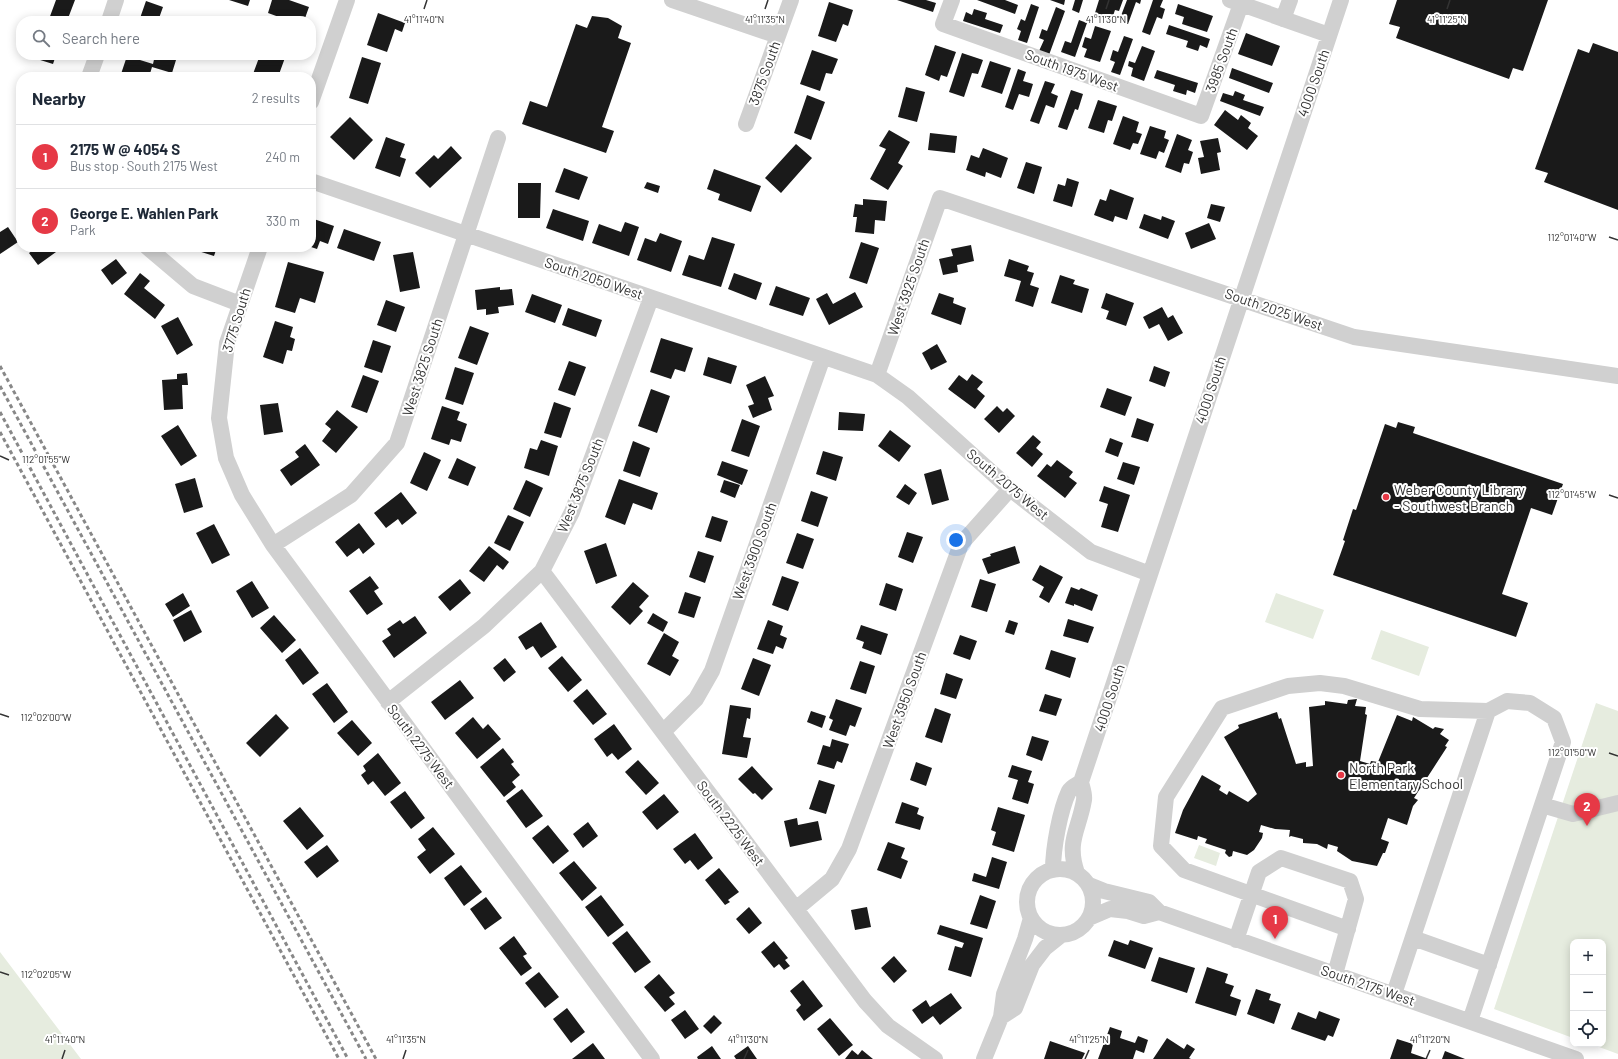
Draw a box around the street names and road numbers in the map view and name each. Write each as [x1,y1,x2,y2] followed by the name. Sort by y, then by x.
[1201,25,1241,95] street label: 3985 South
[745,39,783,107] street label: 3875 South
[1023,45,1121,95] street label: South 1975 West
[1294,47,1332,119] street label: 4000 South
[883,236,933,338] street label: West 3925 South
[543,253,645,303] street label: South 2050 West
[1223,284,1325,334] street label: South 2025 West
[218,286,254,354] street label: 3775 South
[398,316,446,418] street label: West 3825 South
[1191,354,1229,426] street label: 4000 South
[553,435,607,535] street label: West 3875 South
[964,445,1052,523] street label: South 2075 West
[728,500,780,602] street label: West 3900 South
[879,649,929,751] street label: West 3950 South
[1090,662,1128,734] street label: 4000 South
[384,700,458,792] street label: South 2275 West
[694,777,768,869] street label: South 2225 West
[1319,961,1417,1009] street label: South 2175 West

